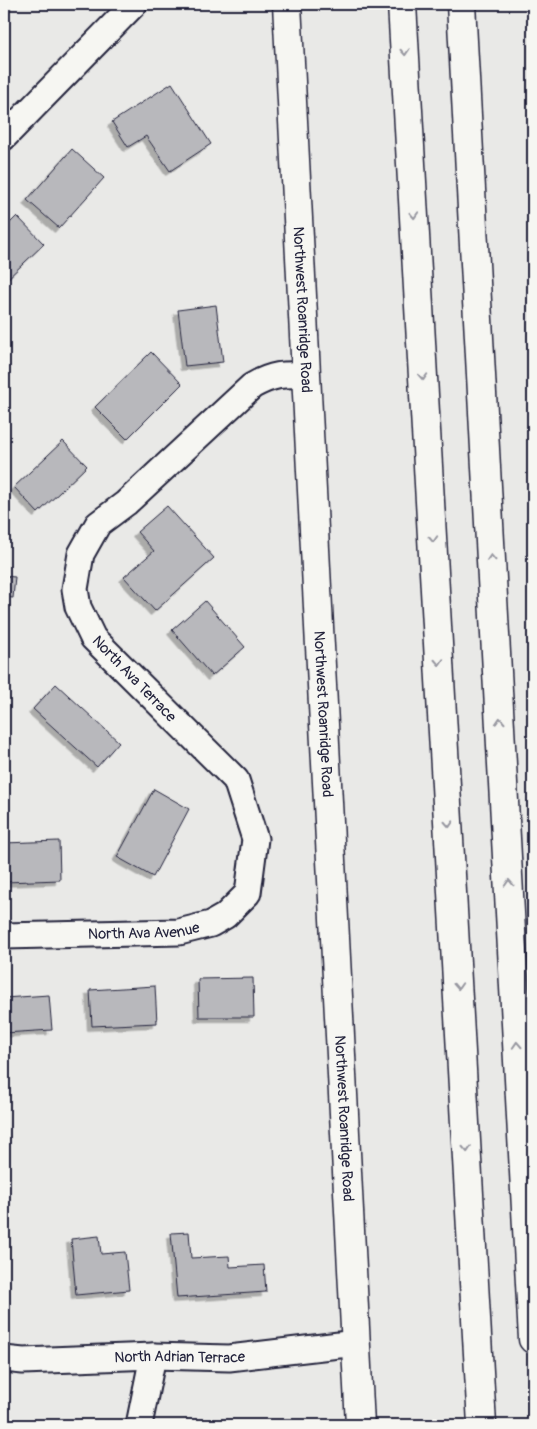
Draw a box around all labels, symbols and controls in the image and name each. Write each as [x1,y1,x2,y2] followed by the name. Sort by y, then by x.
[399,49,410,57] one-way arrow
[409,211,419,219] one-way arrow
[289,226,316,393] street label: Northwest Roanridge Road
[418,373,429,381] one-way arrow
[427,535,438,543] one-way arrow
[486,554,497,562] one-way arrow
[310,630,337,798] street label: Northwest Roanridge Road
[88,632,181,727] street label: North Ava Terrace
[434,658,445,666] one-way arrow
[494,716,505,724] one-way arrow
[443,820,454,828] one-way arrow
[503,879,514,887] one-way arrow
[88,918,202,944] street label: North Ava Avenue
[452,983,463,991] one-way arrow
[330,1035,358,1202] street label: Northwest Roanridge Road
[512,1041,523,1049] one-way arrow
[461,1145,472,1153] one-way arrow
[114,1346,247,1368] street label: North Adrian Terrace

